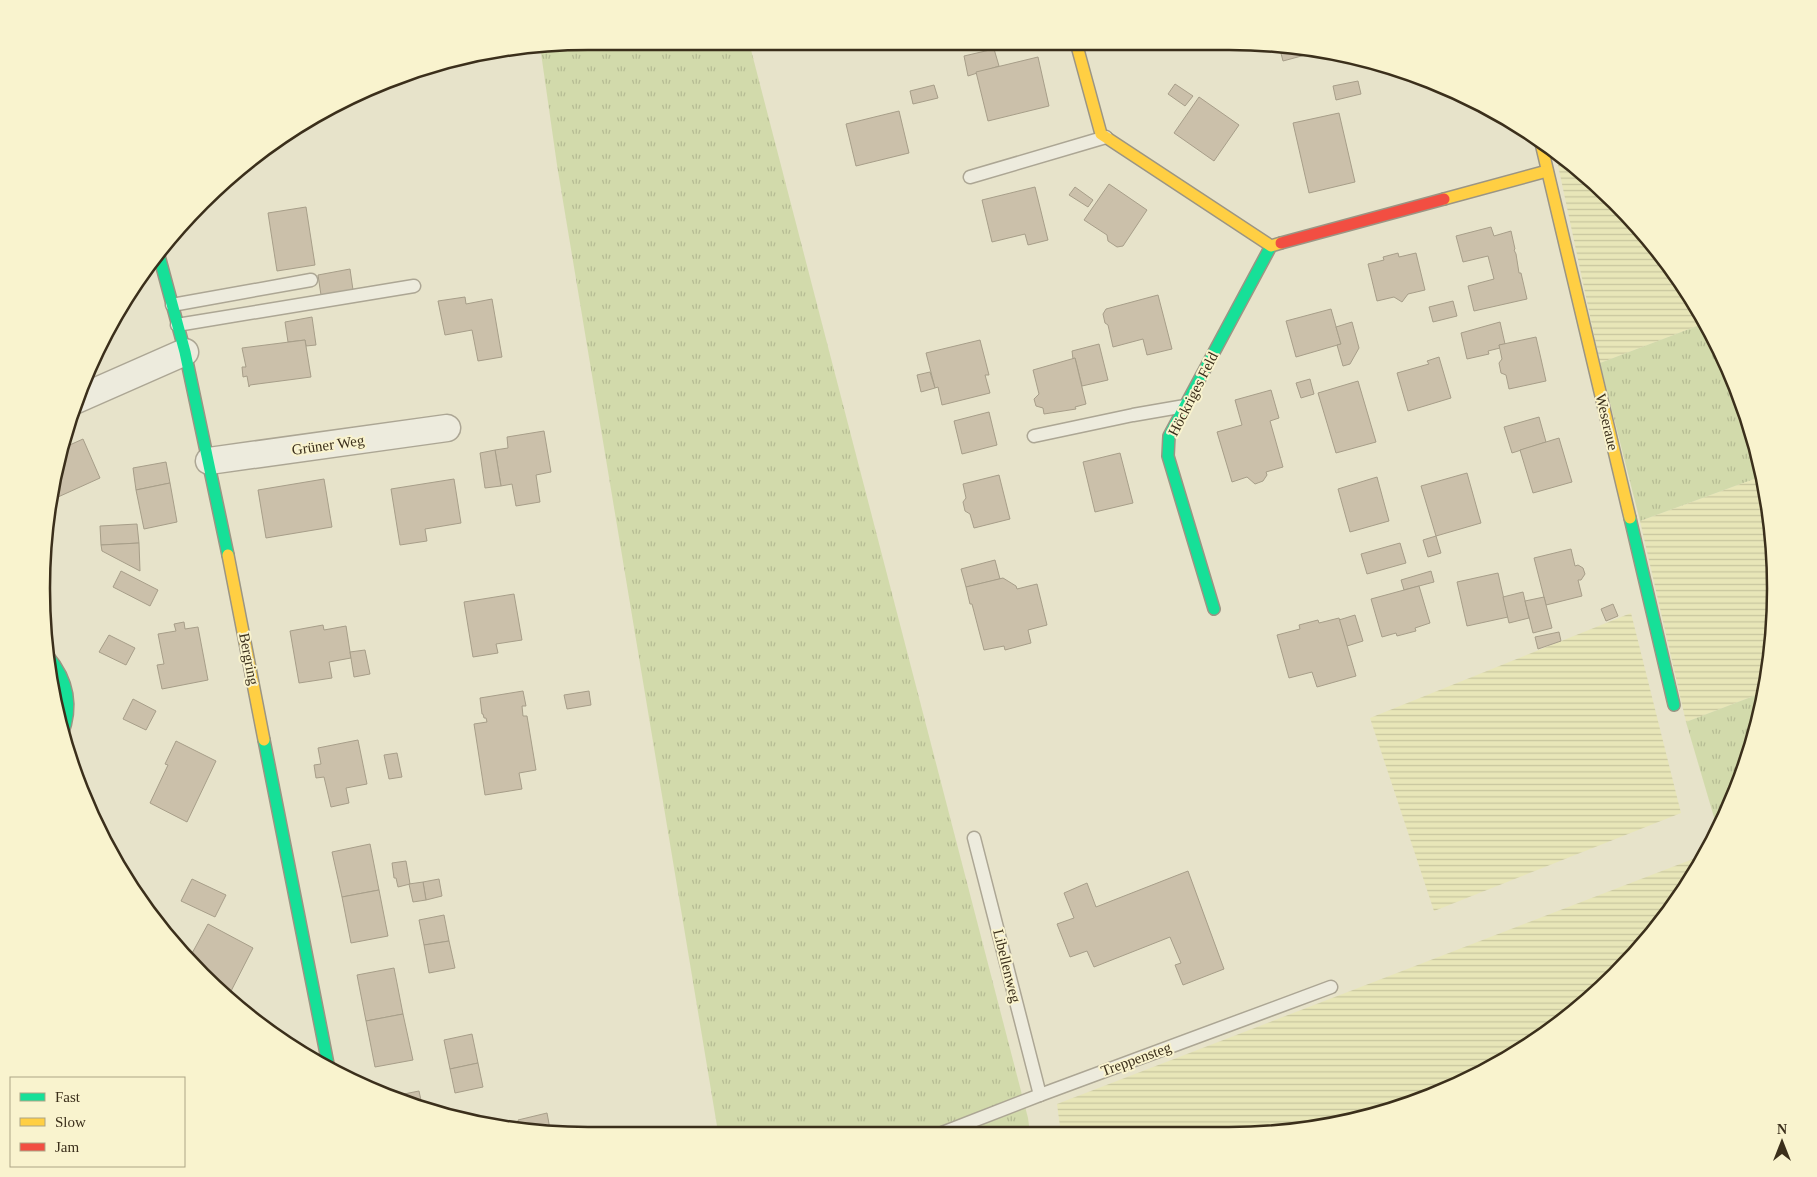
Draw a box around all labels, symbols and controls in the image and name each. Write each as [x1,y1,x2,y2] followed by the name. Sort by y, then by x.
[1165,349,1221,439] street label: Höckriges Feld
[1593,392,1621,452] street label: Weseraue
[291,432,366,458] street label: Grüner Weg
[236,631,262,687] street label: Bergring
[990,928,1024,1005] street label: Libellenweg
[1099,1039,1174,1079] street label: Treppensteg
[10,1077,185,1167] legend
[55,1089,81,1105] text: Fast
[55,1114,86,1130] text: Slow
[1757,1117,1807,1167] north arrow
[1777,1122,1787,1137] text: N
[55,1139,79,1155] text: Jam

